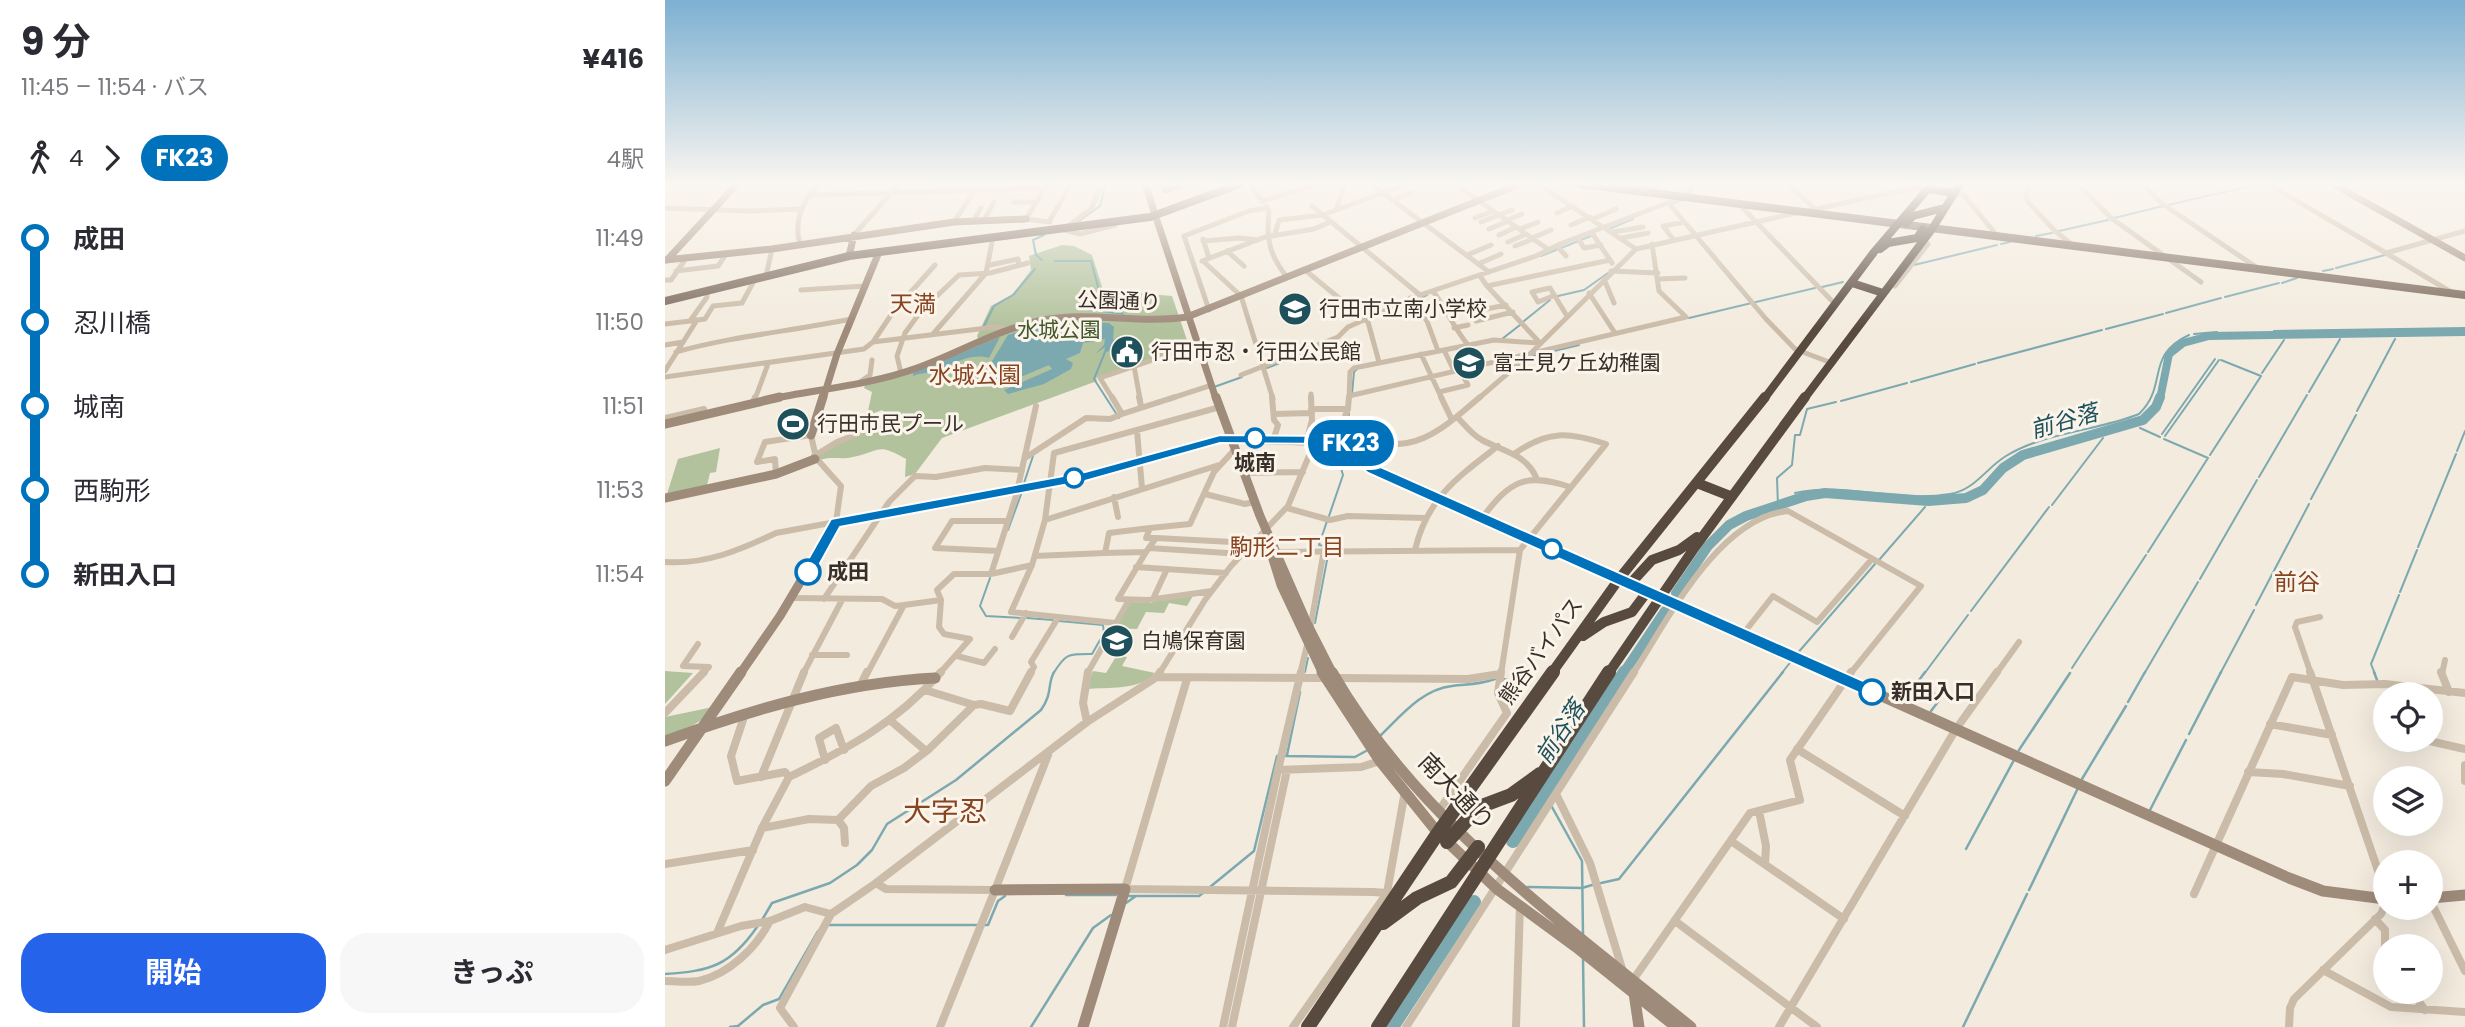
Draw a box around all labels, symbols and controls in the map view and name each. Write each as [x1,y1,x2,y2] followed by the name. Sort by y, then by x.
[21,15,90,68] text: 9 分
[583,41,644,77] text: ¥416
[21,71,209,103] text: 11:45 – 11:54 · バス
[21,139,59,177] icon: walk
[93,139,131,177] icon: forward
[155,141,214,174] text: FK23
[69,142,83,174] text: 4
[607,143,644,175] text: 4駅
[73,221,125,257] text: 成田
[595,222,644,254] text: 11:49
[1077,285,1161,316] street label: 公園通り
[890,288,936,320] district label: 天満
[1276,290,1314,328] school or university icon: 行田市立南小学校
[1319,294,1487,323] place label: 行田市立南小学校
[73,305,151,341] text: 忍川橋
[595,306,644,338] text: 11:50
[1017,315,1101,344] park label: 水城公園
[1108,333,1146,371] public building icon: 行田市忍・行田公民館
[1151,337,1361,366] place label: 行田市忍・行田公民館
[1450,344,1488,382] school or university icon: 富士見ケ丘幼稚園
[1493,348,1661,377] place label: 富士見ケ丘幼稚園
[929,359,1021,391] district label: 水城公園
[73,389,125,425] text: 城南
[603,390,644,422] text: 11:51
[2026,395,2105,446] water label: 前谷落
[774,405,812,443] sports icon: 行田市民プール
[817,409,964,438] place label: 行田市民プール
[1302,420,1400,466] line badge: FK23
[1322,426,1380,459] text: FK23
[1245,428,1265,448] marker: 城南
[1234,448,1276,477] place label: 城南
[1064,468,1084,488] unlabelled marker
[73,473,151,509] text: 西駒形
[596,474,644,506] text: 11:53
[1230,531,1345,563] district label: 駒形二丁目
[1542,539,1562,559] unlabelled marker
[73,557,177,593] text: 新田入口
[827,557,869,586] place label: 成田
[595,558,644,590] text: 11:54
[795,559,821,585] marker: 成田
[2274,566,2320,598] district label: 前谷
[1492,591,1589,710] street label: 熊谷バイパス
[1098,622,1136,660] school or university icon: 白鳩保育園
[1141,626,1246,655] place label: 白鳩保育園
[1891,677,1975,706] place label: 新田入口
[1859,679,1885,705] marker: 新田入口
[2373,682,2443,1004] map controls
[2373,682,2443,752] button: locate
[1528,691,1594,770] water label: 前谷落
[1411,746,1502,838] street label: 南大通り
[2373,766,2443,836] button: layers
[903,792,987,831] district label: 大字忍
[2373,850,2443,920] button: +
[21,933,326,1013] button: 開始
[340,933,644,1013] button: きっぷ
[2373,934,2443,1004] button: −

